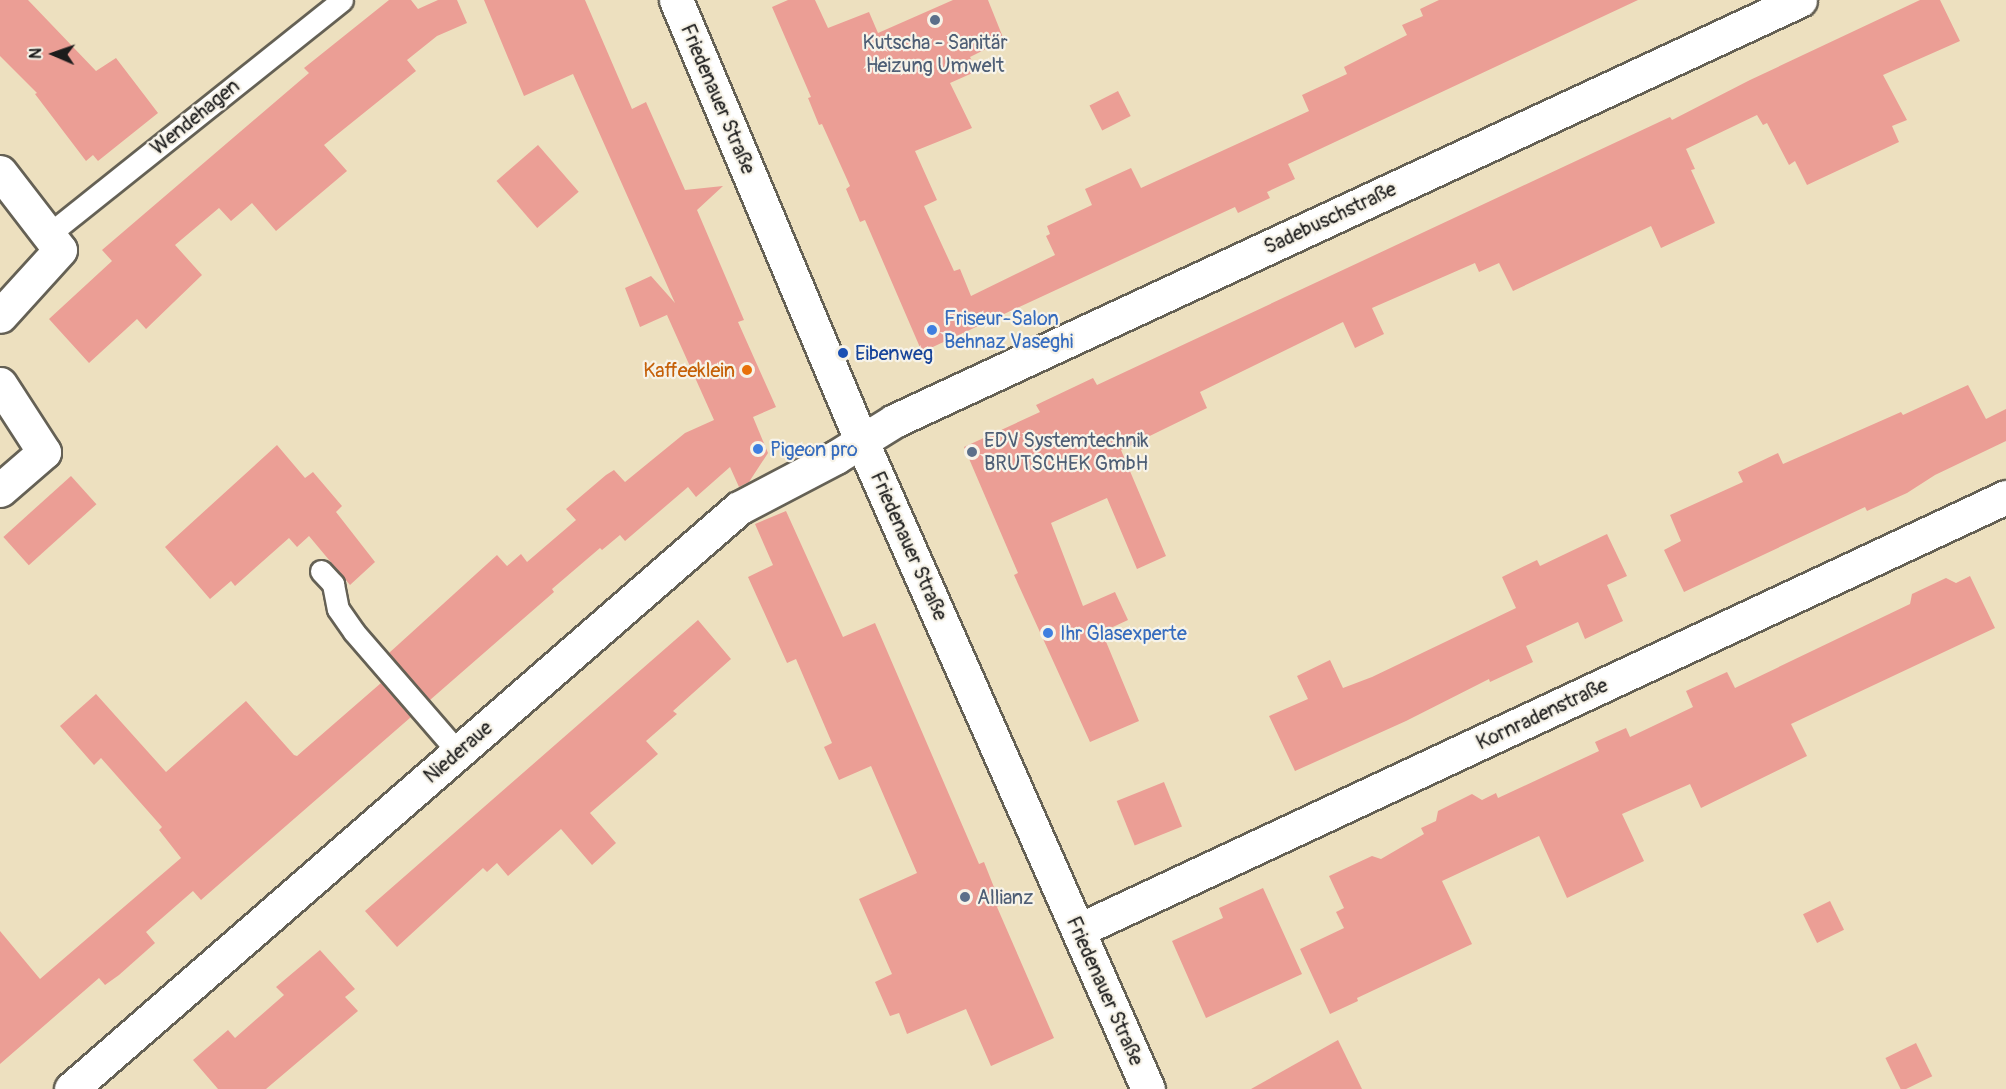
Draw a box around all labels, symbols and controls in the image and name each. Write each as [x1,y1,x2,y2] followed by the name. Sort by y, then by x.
[928,13,942,27] marker: Kutscha - Sanitär Heizung Umwelt
[676,20,760,178] street label: Friedenauer Straße
[24,24,84,84] north arrow
[862,30,1008,77] place label: Kutscha - Sanitär Heizung Umwelt
[26,48,46,59] text: N
[146,74,244,160] street label: Wendehagen
[1260,177,1400,259] street label: Sadebuschstraße
[944,306,1073,353] place label: Friseur-Salon Behnaz Vaseghi
[925,323,939,337] marker: Friseur-Salon Behnaz Vaseghi
[855,341,933,365] place label: Eibenweg
[836,346,850,360] marker: Eibenweg
[643,358,735,382] place label: Kaffeeklein
[740,363,754,377] marker: Kaffeeklein
[984,428,1149,475] place label: EDV Systemtechnik BRUTSCHEK GmbH
[770,437,858,461] place label: Pigeon pro
[751,442,765,456] marker: Pigeon pro
[965,445,979,459] marker: EDV Systemtechnik BRUTSCHEK GmbH
[865,468,953,624] street label: Friedenauer Straße
[1060,621,1187,645] place label: Ihr Glasexperte
[1041,626,1055,640] marker: Ihr Glasexperte
[1472,673,1612,755] street label: Kornradenstraße
[419,716,497,788] street label: Niederaue
[977,885,1033,909] place label: Allianz
[958,890,972,904] marker: Allianz
[1061,913,1149,1069] street label: Friedenauer Straße

